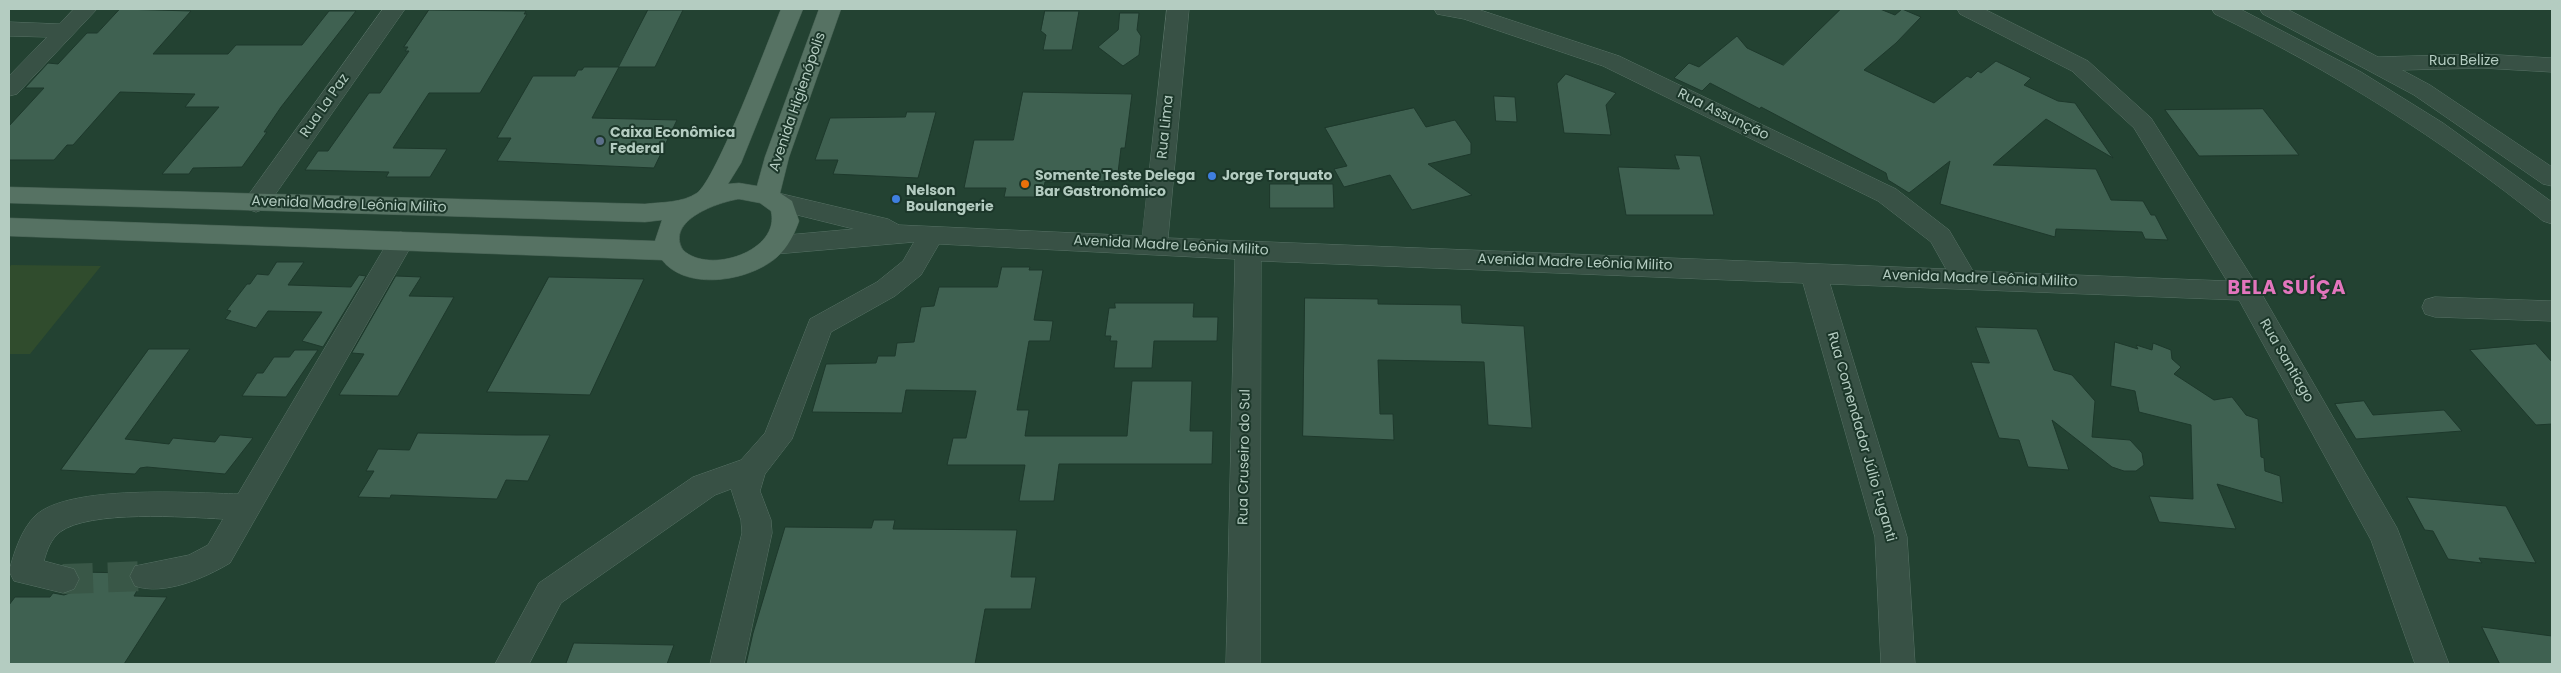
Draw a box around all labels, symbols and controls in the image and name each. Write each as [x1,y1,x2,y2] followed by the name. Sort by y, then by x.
[766,30,830,174] street label: Avenida Higienópolis
[2429,53,2499,69] street label: Rua Belize
[297,71,353,141] street label: Rua La Paz
[1675,86,1771,144] street label: Rua Assunção
[1154,94,1178,160] street label: Rua Lima
[610,125,735,158] place label: Caixa Econômica Federal
[594,135,606,147] marker: Caixa Econômica Federal
[1035,168,1195,200] place label: Somente Teste Delega Bar Gastronômico
[1222,168,1332,184] place label: Jorge Torquato
[1206,170,1218,182] marker: Jorge Torquato
[1019,178,1031,190] marker: Somente Teste Delega Bar Gastronômico
[906,183,994,216] place label: Nelson Boulangerie
[251,193,447,217] street label: Avenida Madre Leônia Milito
[890,193,902,205] marker: Nelson Boulangerie
[1073,232,1269,260] street label: Avenida Madre Leônia Milito
[1477,251,1673,275] street label: Avenida Madre Leônia Milito
[1882,267,2078,291] street label: Avenida Madre Leônia Milito
[2226,278,2348,300] district label: BELA SUÍÇA
[2255,316,2317,406] street label: Rua Santiago
[1823,330,1899,544] street label: Rua Comendador Júlio Fuganti
[1235,389,1255,525] street label: Rua Cruseiro do Sul

